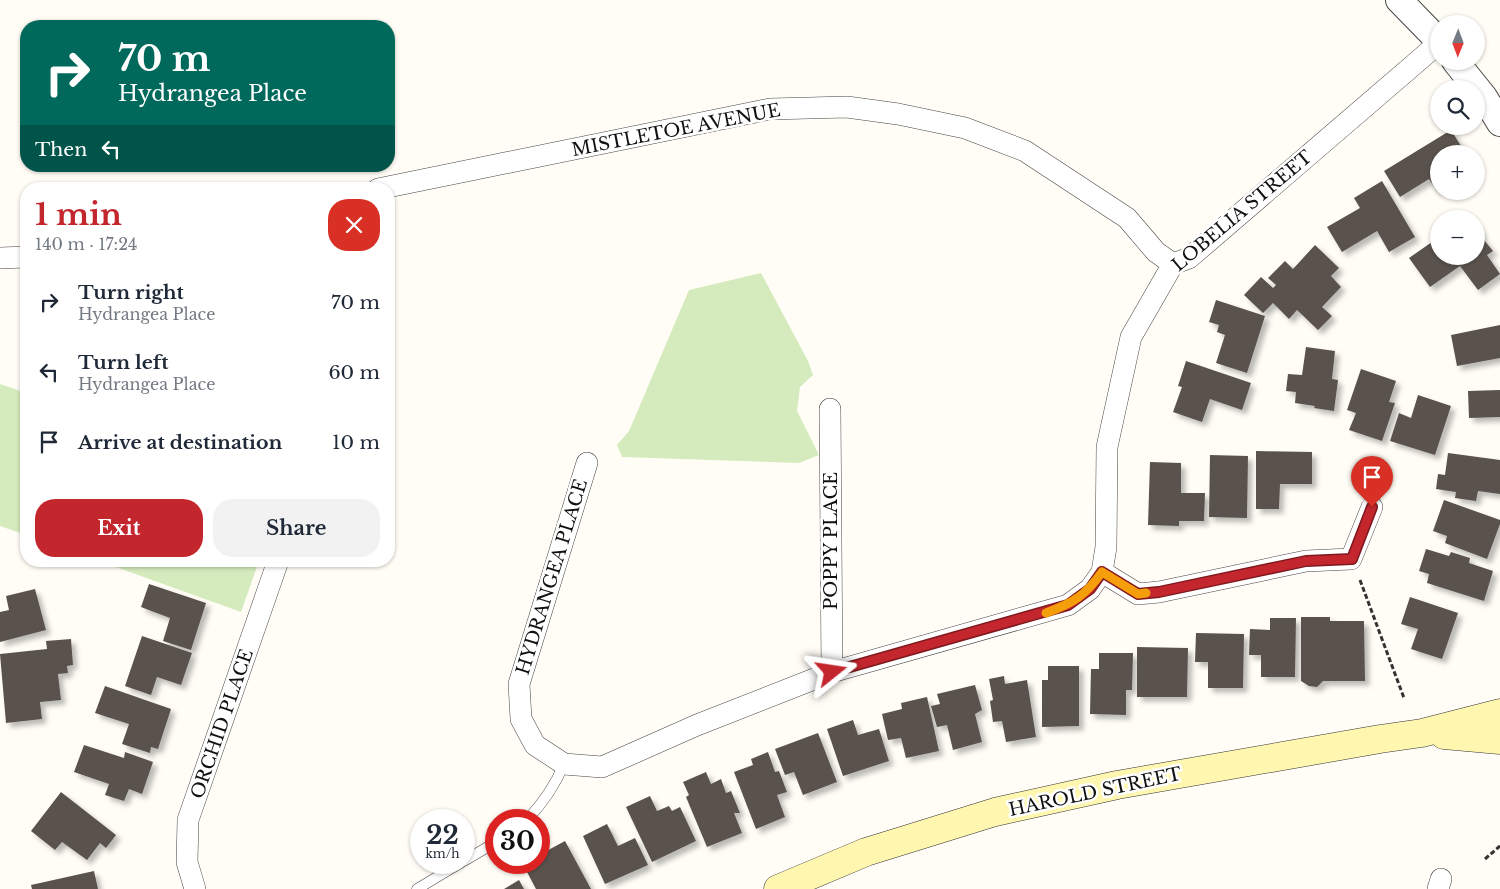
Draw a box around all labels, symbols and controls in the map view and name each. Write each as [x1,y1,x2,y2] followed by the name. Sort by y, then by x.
[1430,15,1485,70] north arrow
[1430,15,1485,265] map controls
[118,37,211,80] text: 70 m
[35,40,100,105] icon: right
[118,80,307,107] text: Hydrangea Place
[1430,80,1485,135] button: search
[570,99,782,161] street label: MISTLETOE AVENUE
[97,135,125,163] icon: left
[35,138,87,161] text: Then
[1430,145,1485,200] button: +
[1167,146,1317,276] street label: LOBELIA STREET
[35,196,122,233] text: 1 min
[328,199,380,251] button: close
[1430,210,1485,265] button: −
[35,234,137,254] text: 140 m · 17:24
[78,281,184,304] text: Turn right
[35,288,63,316] icon: right
[331,291,380,314] text: 70 m
[78,304,215,324] text: Hydrangea Place
[78,351,169,374] text: Turn left
[35,358,63,386] icon: left
[328,361,380,384] text: 60 m
[78,374,215,394] text: Hydrangea Place
[35,428,63,456] icon: arrive
[78,431,282,454] text: Arrive at destination
[332,431,380,454] text: 10 m
[1351,456,1393,507] pin
[1358,463,1386,491] icon: arrive
[820,472,842,610] street label: POPPY PLACE
[512,477,592,677] street label: HYDRANGEA PLACE
[35,499,203,557] button: Exit
[213,499,380,557] button: Share
[805,645,857,697] position arrow
[186,646,258,802] street label: ORCHID PLACE
[1007,763,1184,821] street label: HAROLD STREET
[485,809,550,874] speed limit sign: 30
[426,820,459,851] text: 22
[425,846,460,861] text: km/h

